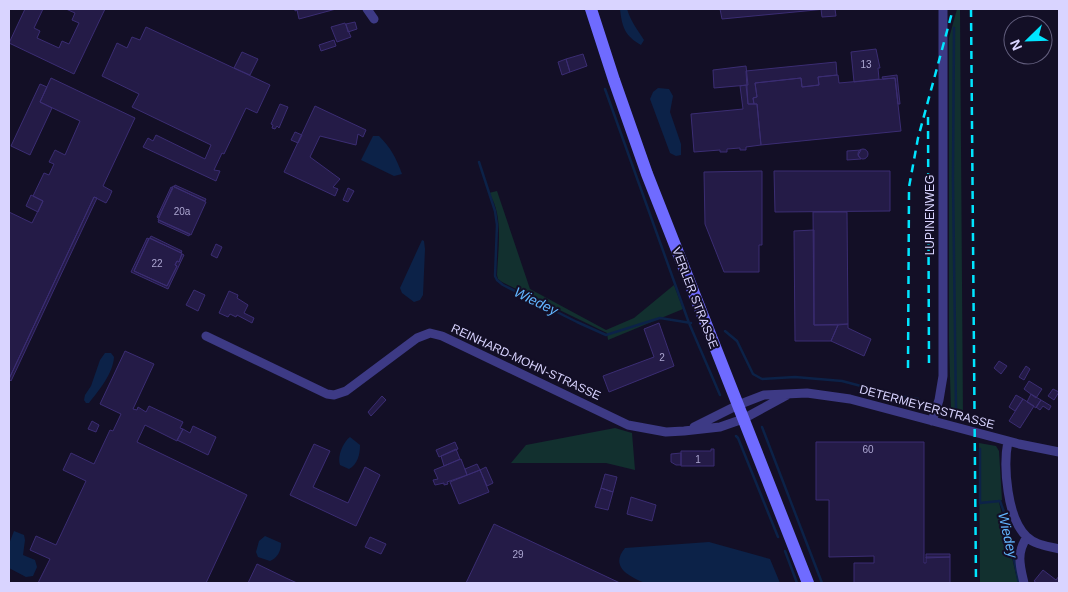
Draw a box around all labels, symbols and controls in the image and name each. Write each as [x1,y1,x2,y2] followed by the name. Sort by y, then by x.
[1003,15,1053,65] north arrow
[1007,37,1025,53] text: N
[860,59,872,70] house number: 13
[923,175,937,255] street label: LUPINENWEG
[174,206,191,217] house number: 20a
[669,245,721,351] street label: VERLER STRASSE
[151,258,163,269] house number: 22
[512,284,561,319] water label: Wiedey
[449,321,603,403] street label: REINHARD-MOHN-STRASSE
[659,352,665,363] house number: 2
[858,382,996,432] street label: DETERMEYERSTRASSE
[862,444,874,455] house number: 60
[695,454,701,465] house number: 1
[995,511,1021,560] water label: Wiedey
[512,549,524,560] house number: 29

